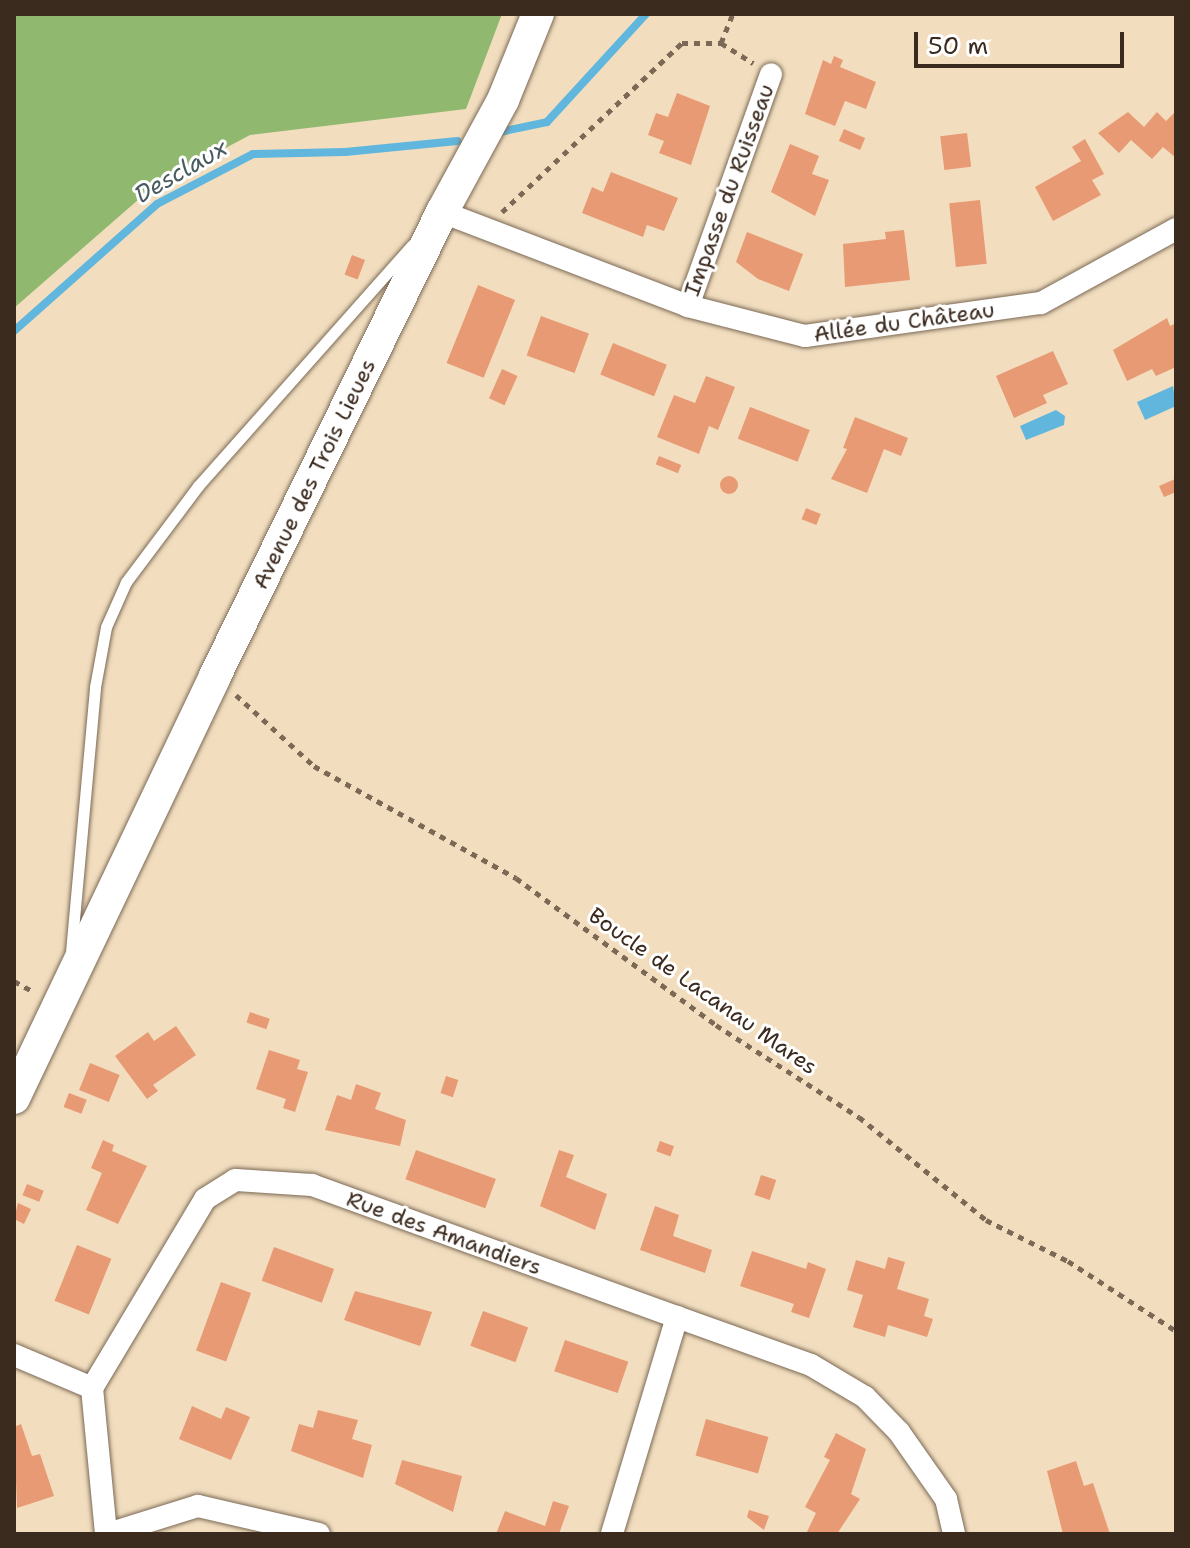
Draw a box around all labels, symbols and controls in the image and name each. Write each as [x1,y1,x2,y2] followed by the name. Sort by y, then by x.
[918,16,1128,66] scale bar
[928,30,988,62] text: 50 m
[678,80,780,300] street label: Impasse du Ruisseau
[130,134,232,210] water label: Desclaux
[812,296,996,348] street label: Allée du Château
[247,355,381,593] street label: Avenue des Trois Lieues
[584,902,822,1080] street label: Boucle de Lacanau Mares
[343,1185,545,1281] street label: Rue des Amandiers

